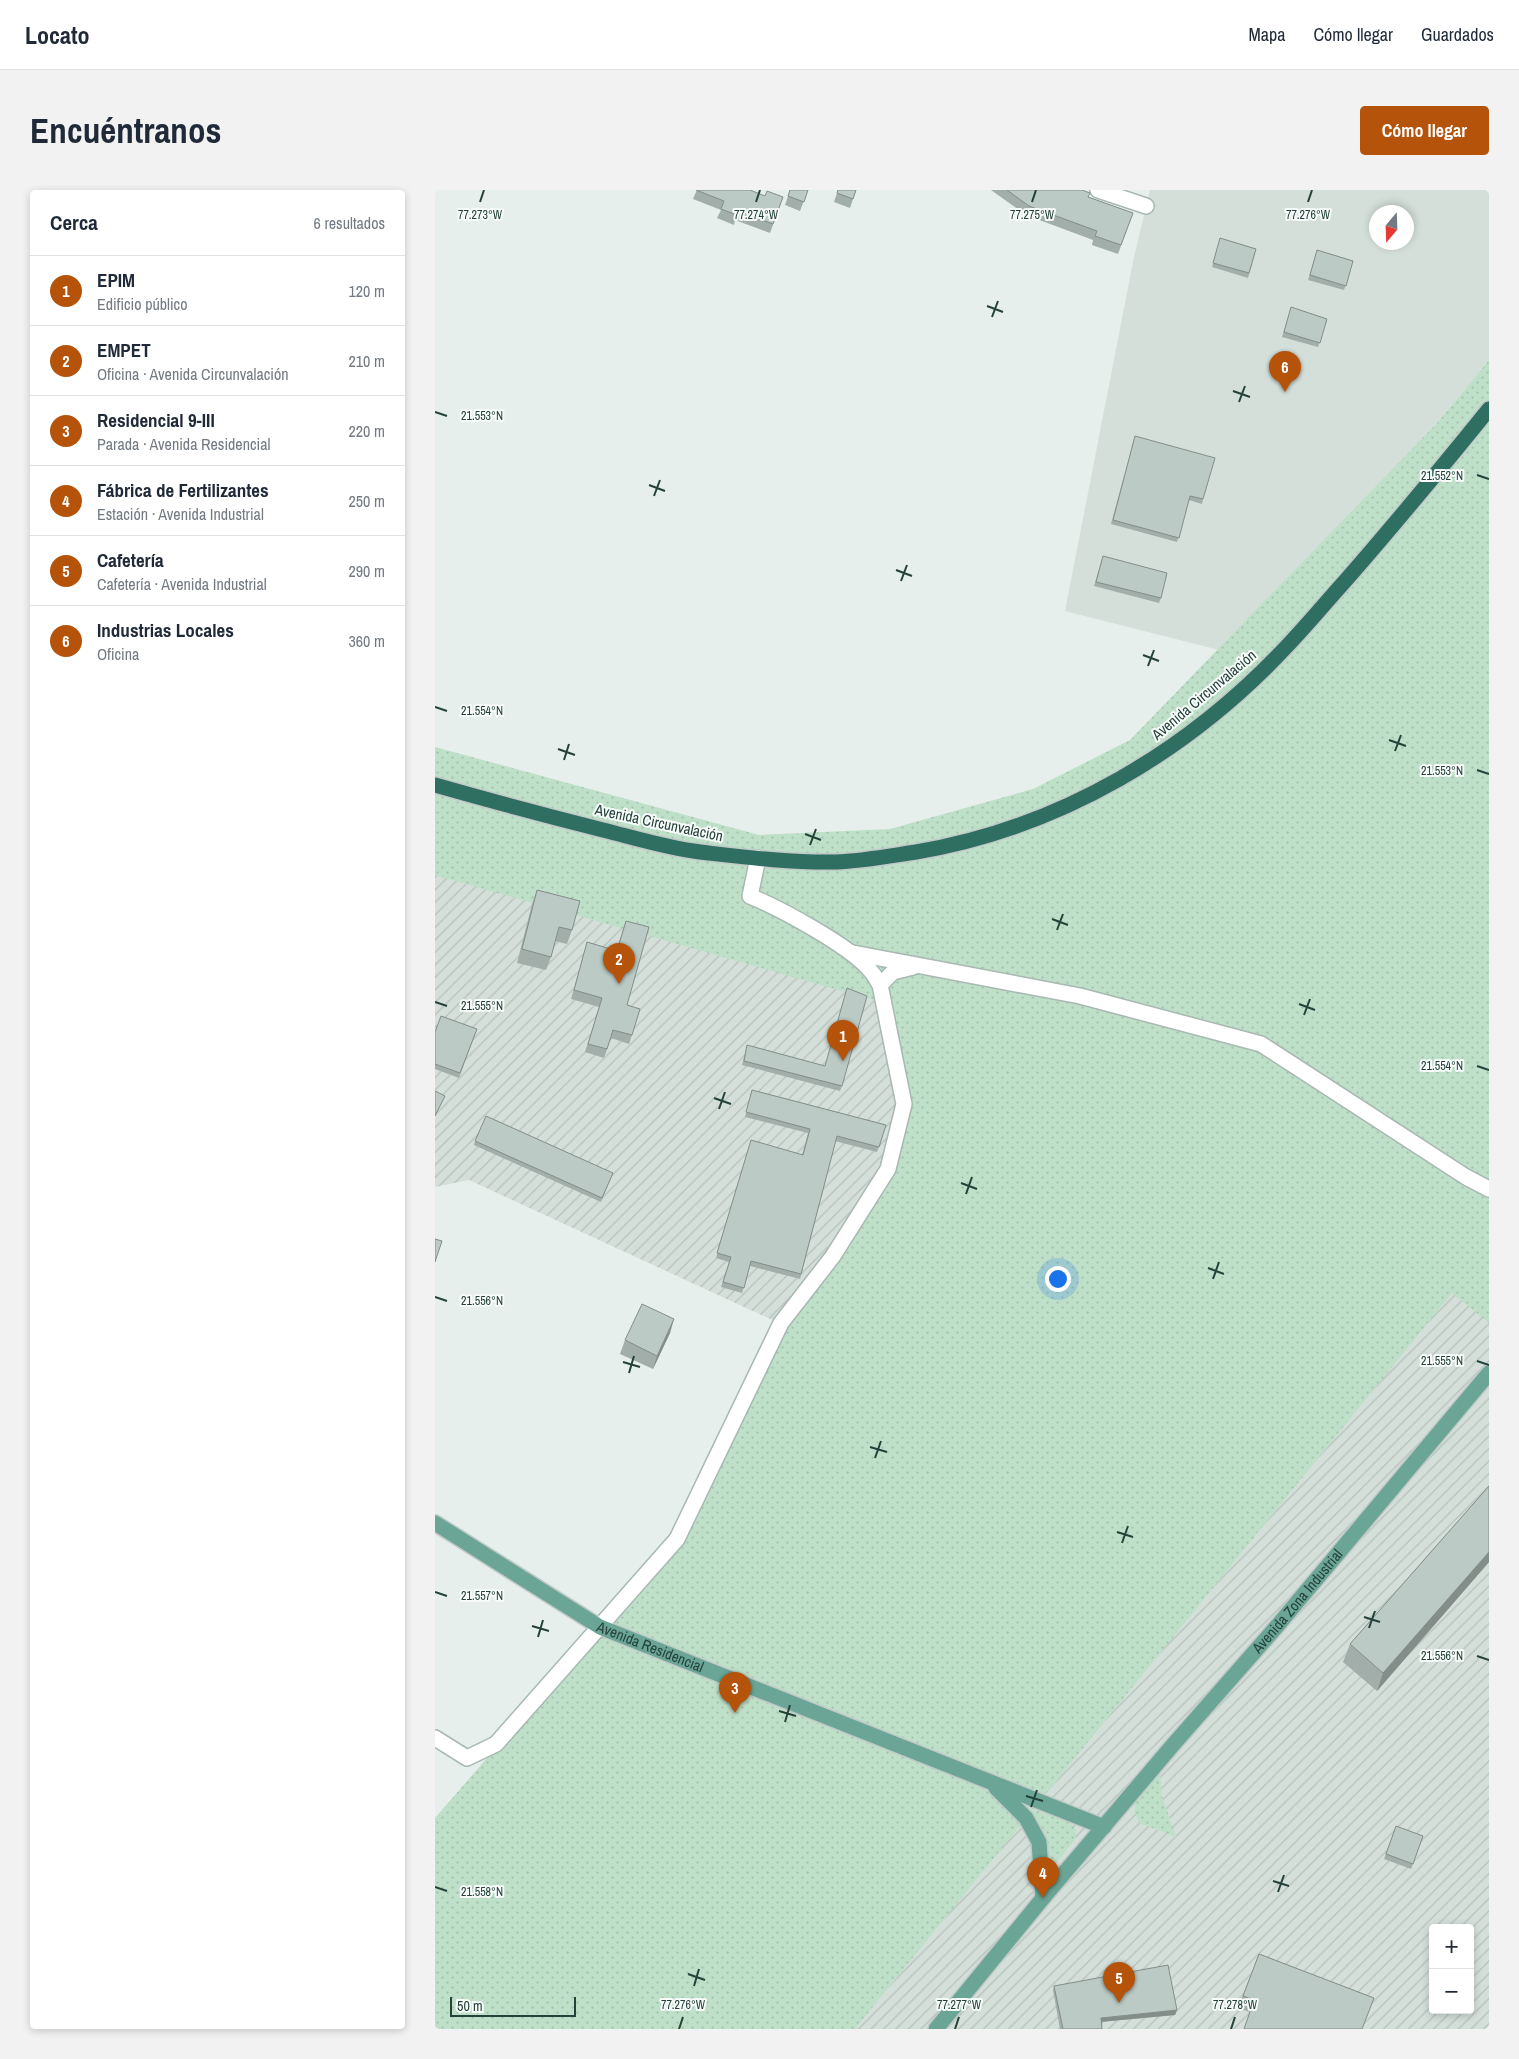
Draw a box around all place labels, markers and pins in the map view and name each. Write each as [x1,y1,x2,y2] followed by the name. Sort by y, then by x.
[1269,351,1301,392] pin: 6
[603,943,635,984] pin: 2
[827,1020,859,1061] pin: 1
[719,1672,751,1713] pin: 3
[1027,1857,1059,1898] pin: 4
[1103,1962,1135,2003] pin: 5

